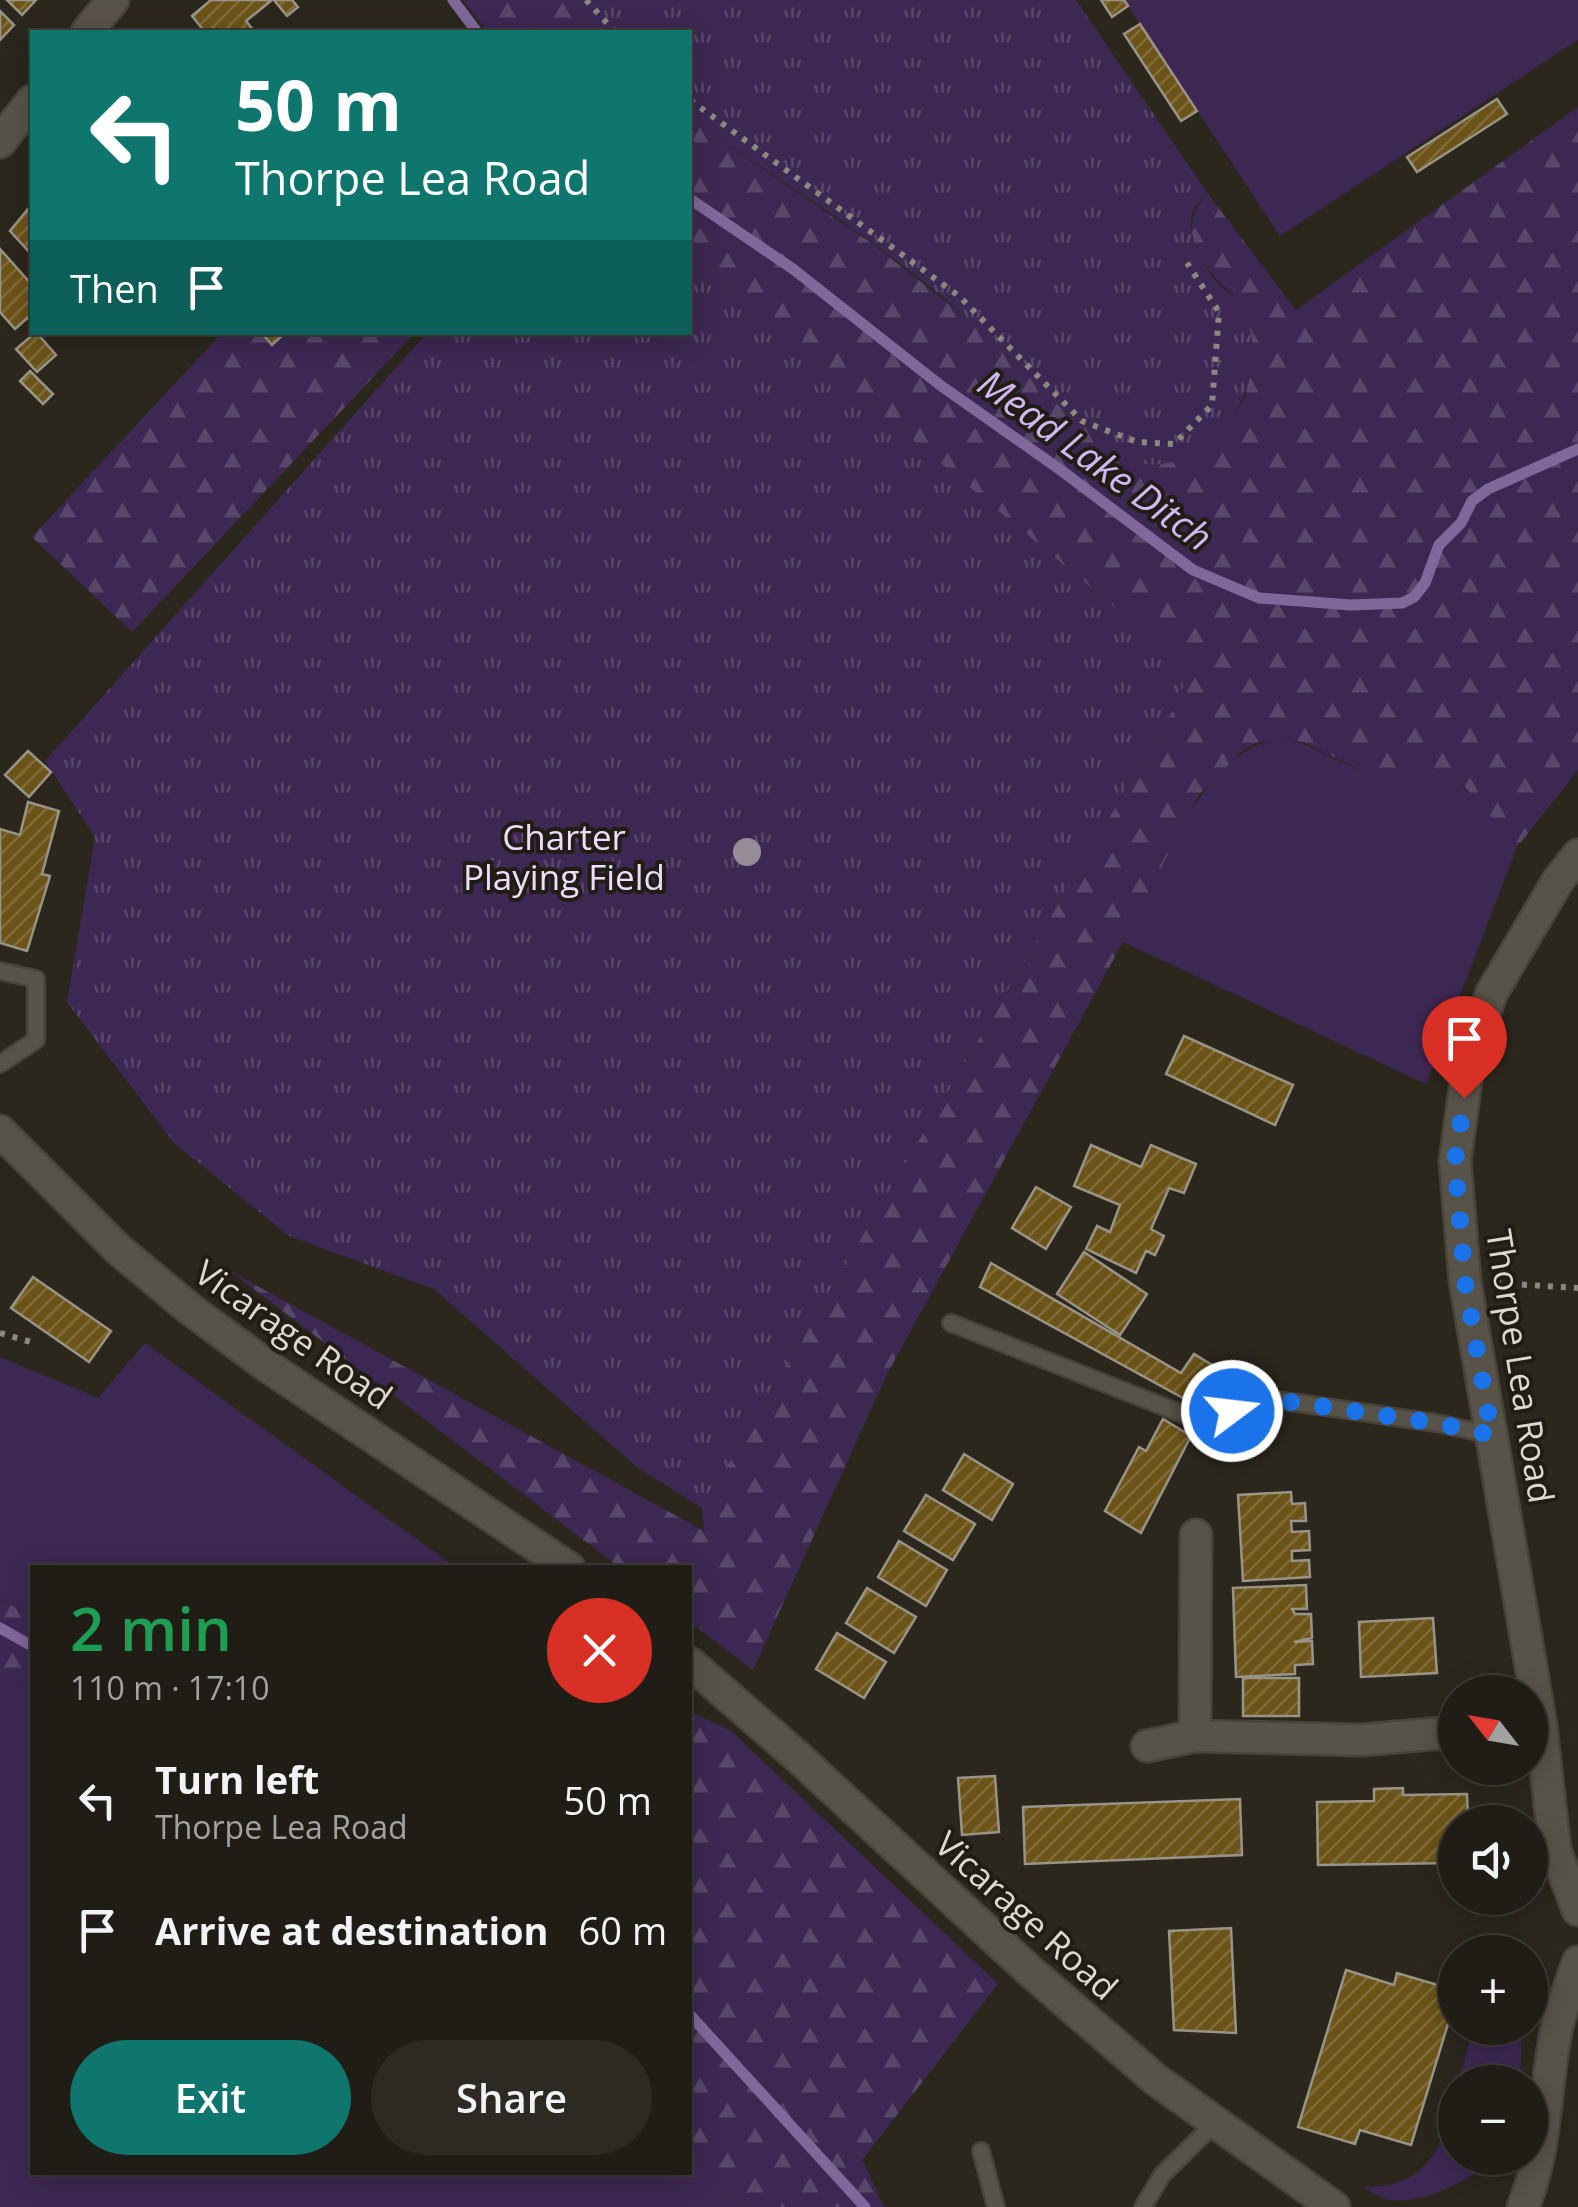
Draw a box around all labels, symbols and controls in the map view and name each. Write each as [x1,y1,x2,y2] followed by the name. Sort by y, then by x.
[235,56,402,152] text: 50 m
[70,70,200,200] icon: left
[235,147,590,208] text: Thorpe Lea Road
[179,260,234,315] icon: arrive
[70,262,159,314] text: Then
[968,356,1224,562] water label: Mead Lake Ditch
[463,813,665,900] park label: Charter Playing Field
[1422,996,1507,1099] pin
[1437,1011,1492,1066] icon: arrive
[1476,1226,1566,1506] street label: Thorpe Lea Road
[186,1249,402,1419] street label: Vicarage Road
[1180,1359,1284,1463] position arrow
[70,1587,232,1669] text: 2 min
[547,1598,652,1703] button: close
[70,1666,269,1709] text: 110 m · 17:10
[1438,1675,1548,1785] north arrow
[1438,1675,1548,2175] map controls
[155,1753,319,1805] text: Turn left
[70,1773,125,1828] icon: left
[563,1774,652,1826] text: 50 m
[155,1805,408,1848] text: Thorpe Lea Road
[1438,1805,1548,1915] button: sound
[925,1820,1129,2010] street label: Vicarage Road
[70,1903,125,1958] icon: arrive
[155,1904,549,1956] text: Arrive at destination
[579,1904,667,1956] text: 60 m
[1438,1935,1548,2045] button: +
[70,2040,351,2155] button: Exit
[371,2040,652,2155] button: Share
[1438,2065,1548,2175] button: −

